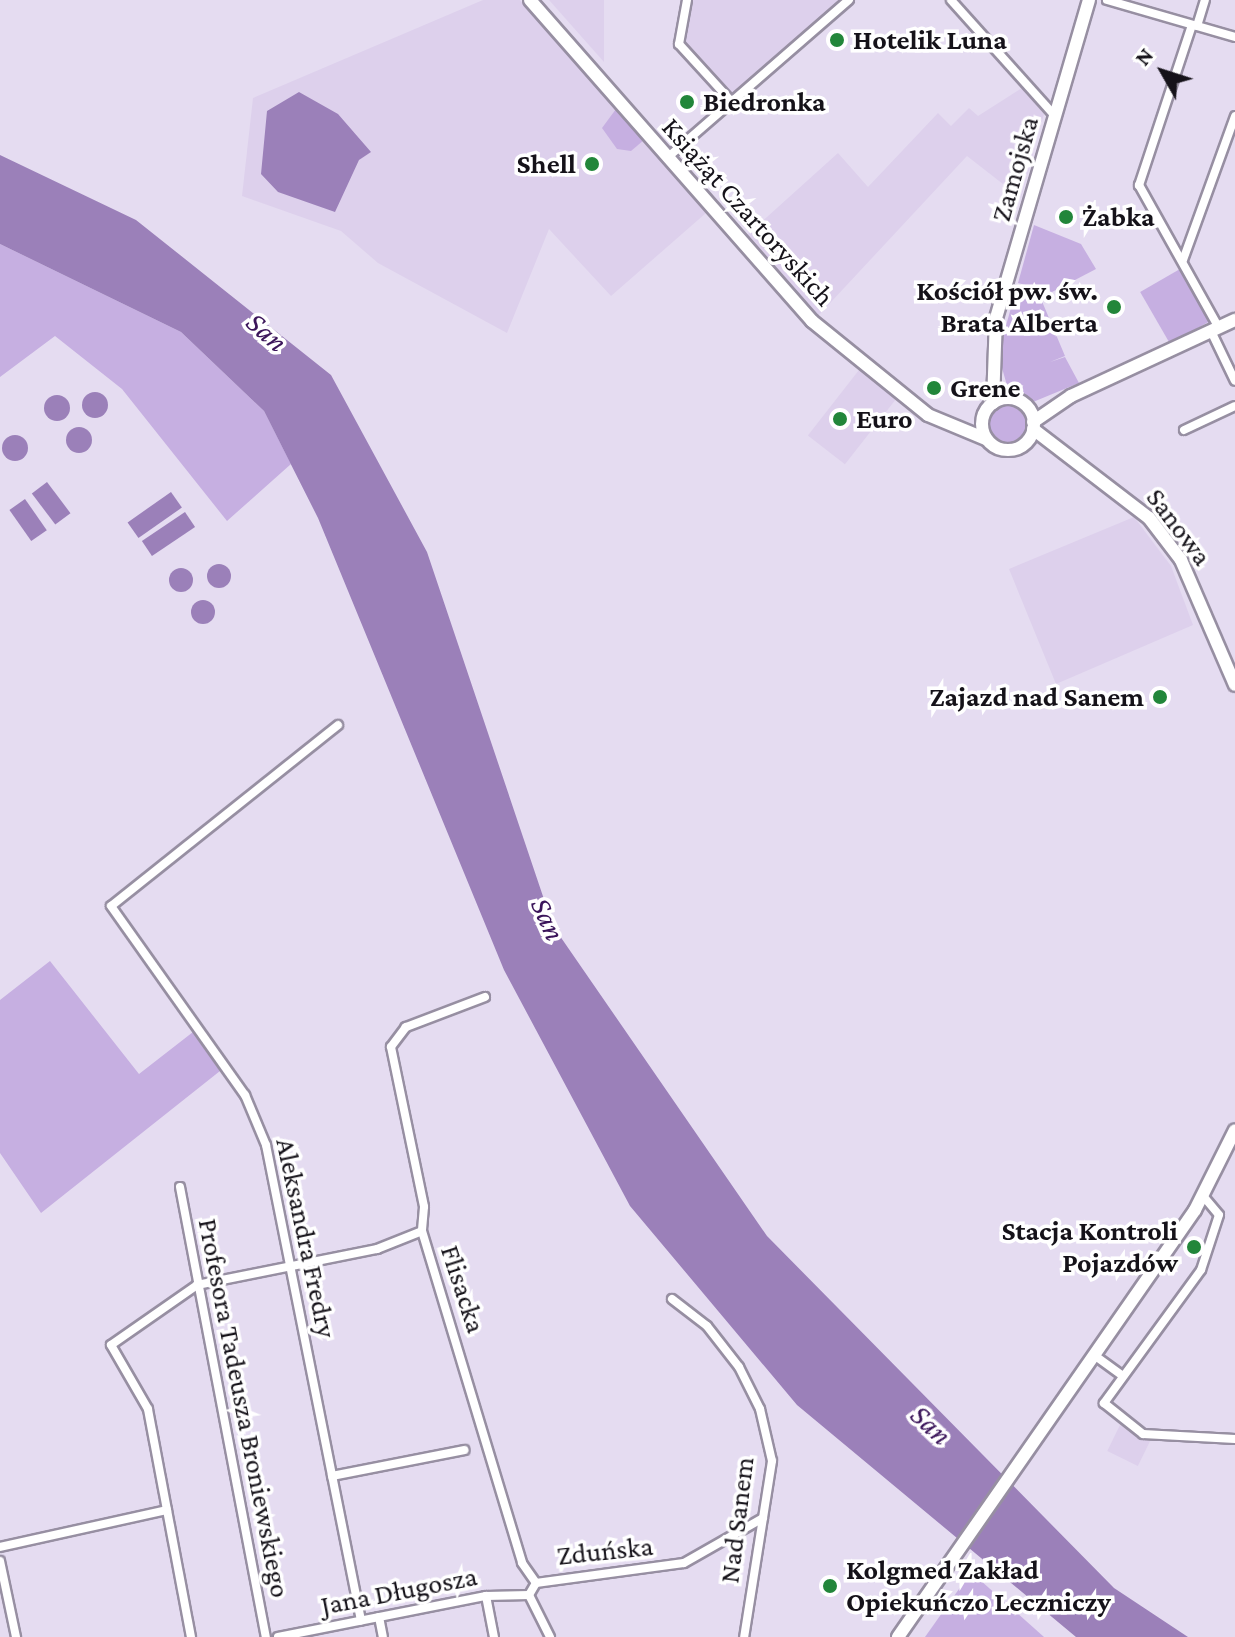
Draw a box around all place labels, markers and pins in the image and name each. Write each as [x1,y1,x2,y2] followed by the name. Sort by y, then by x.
[853,23,1007,57] place label: Hotelik Luna
[828,31,846,49] marker: Hotelik Luna
[703,85,826,119] place label: Biedronka
[678,93,696,111] marker: Biedronka
[517,147,576,181] place label: Shell
[583,155,601,173] marker: Shell
[1082,200,1155,234] place label: Żabka
[1057,208,1075,226] marker: Żabka
[916,274,1098,340] place label: Kościół pw. św. Brata Alberta
[1105,298,1123,316] marker: Kościół pw. św. Brata Alberta
[950,371,1021,405] place label: Grene
[925,379,943,397] marker: Grene
[856,402,913,436] place label: Euro
[831,410,849,428] marker: Euro
[929,680,1144,714] place label: Zajazd nad Sanem
[1151,688,1169,706] marker: Zajazd nad Sanem
[1001,1214,1178,1280] place label: Stacja Kontroli Pojazdów
[1185,1238,1203,1256] marker: Stacja Kontroli Pojazdów
[846,1553,1111,1619] place label: Kolgmed Zakład Opiekuńczo Leczniczy
[821,1577,839,1595] marker: Kolgmed Zakład Opiekuńczo Leczniczy

